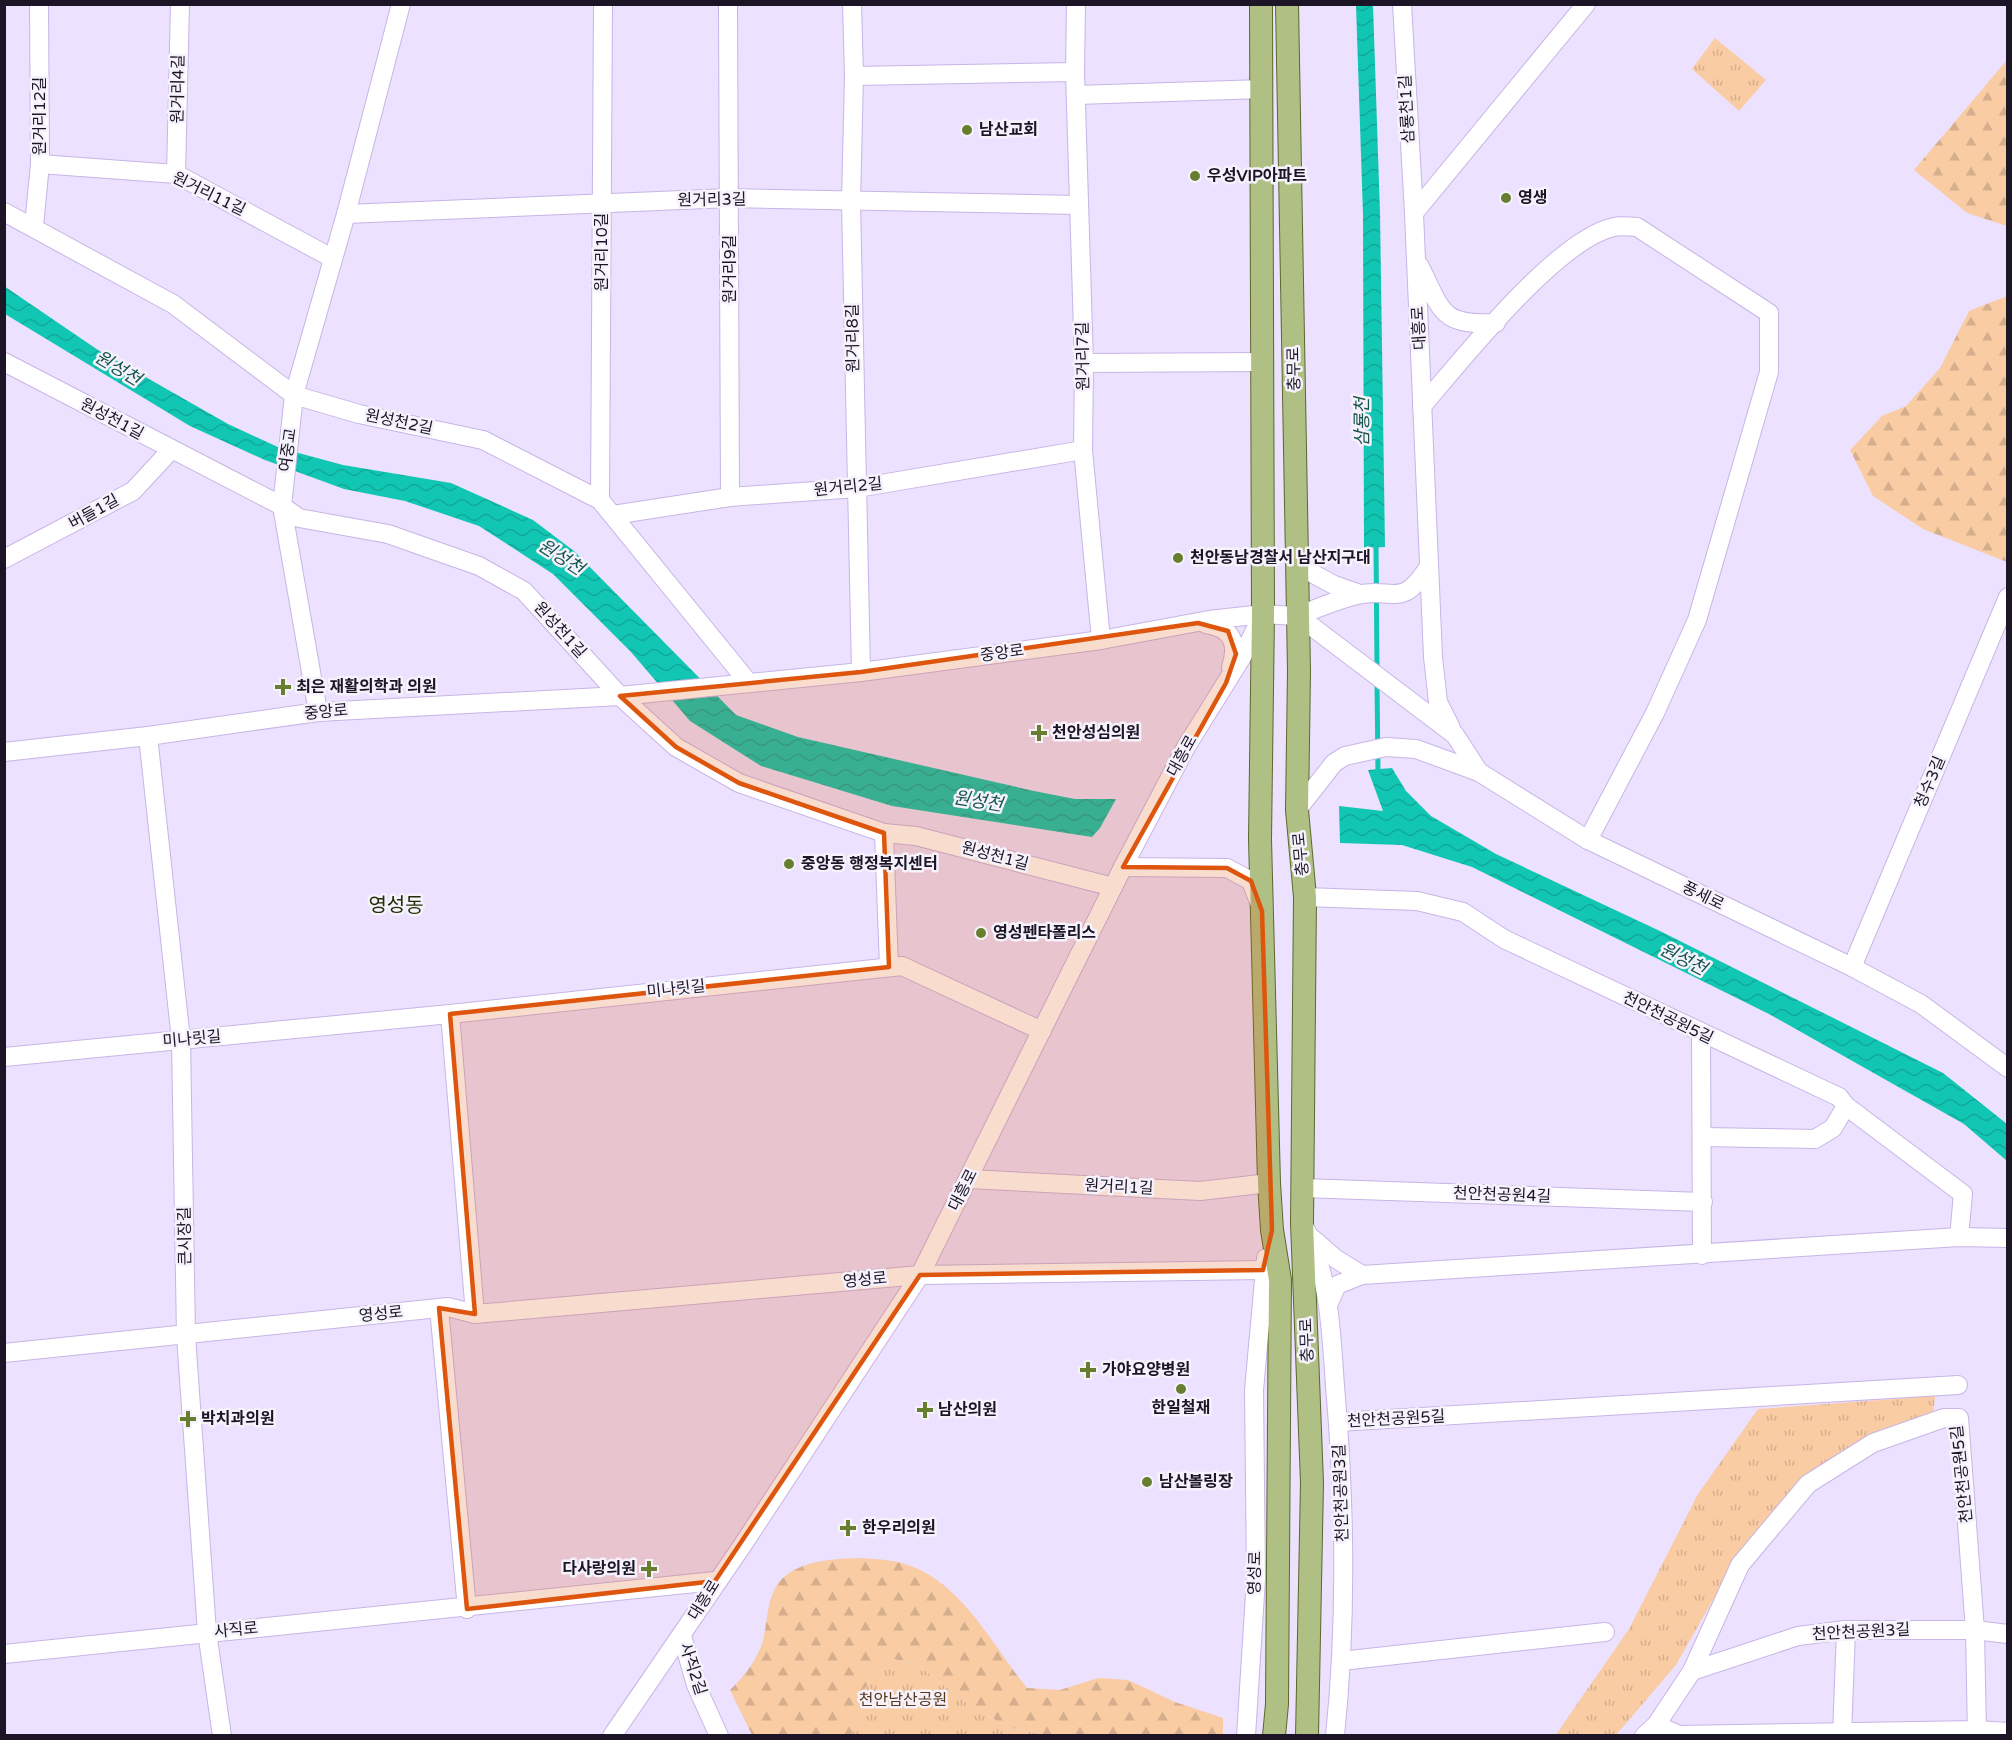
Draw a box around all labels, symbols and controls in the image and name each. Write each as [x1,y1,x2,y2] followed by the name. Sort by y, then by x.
[167,54,189,124] street label: 원거리4길
[1395,74,1419,144] street label: 삼룡천1길
[30,77,50,155] street label: 원거리12길
[979,120,1038,140] place label: 남산교회
[960,123,974,137] marker: 남산교회
[1207,166,1307,186] place label: 우성VIP아파트
[169,168,249,220] street label: 원거리11길
[1188,169,1202,183] marker: 우성VIP아파트
[1518,188,1547,208] place label: 영생
[677,189,747,211] street label: 원거리3길
[1499,191,1513,205] marker: 영생
[592,213,612,291] street label: 원거리10길
[720,235,740,303] street label: 원거리9길
[842,303,864,373] street label: 원거리8길
[1408,305,1430,351] street label: 대흥로
[1072,321,1094,391] street label: 원거리7길
[91,346,147,391] water label: 원성천
[1284,346,1304,391] street label: 충무로
[77,394,147,444] street label: 원성천1길
[1351,395,1373,447] water label: 삼룡천
[363,405,435,439] street label: 원성천2길
[275,427,301,473] street label: 여중교
[813,473,883,501] street label: 원거리2길
[65,490,123,534] street label: 버들1길
[534,534,590,581] water label: 원성천
[1190,548,1371,568] place label: 천안동남경찰서 남산지구대
[1171,551,1185,565] marker: 천안동남경찰서 남산지구대
[530,598,590,662] street label: 원성천1길
[979,640,1026,666] street label: 중앙로
[296,677,437,697] place label: 최은 재활의학과 의원
[274,678,292,696] marker: 최은 재활의학과 의원
[303,700,349,724] street label: 중앙로
[1052,723,1140,743] place label: 천안성심의원
[1030,724,1048,742] marker: 천안성심의원
[1163,732,1202,780] street label: 대흥로
[1910,753,1950,811] street label: 청수3길
[952,786,1007,816] water label: 원성천
[1289,831,1313,877] street label: 충무로
[959,837,1031,875] street label: 원성천1길
[801,854,938,874] place label: 중앙동 행정복지센터
[782,857,796,871] marker: 중앙동 행정복지센터
[1679,877,1727,915] street label: 풍세로
[368,894,424,918] district label: 영성동
[993,923,1096,943] place label: 영성펜타폴리스
[974,926,988,940] marker: 영성펜타폴리스
[1656,938,1712,981] water label: 원성천
[646,976,706,1002] street label: 미나릿길
[1619,987,1717,1049] street label: 천안천공원5길
[162,1026,222,1052] street label: 미나릿길
[944,1166,982,1214] street label: 대흥로
[1084,1175,1154,1199] street label: 원거리1길
[1452,1183,1552,1207] street label: 천안천공원4길
[174,1206,196,1266] street label: 큰시장길
[842,1268,888,1292] street label: 영성로
[358,1302,404,1326] street label: 영성로
[1296,1317,1318,1362] street label: 충무로
[1102,1360,1190,1380] place label: 가야요양병원
[1079,1361,1097,1379] marker: 가야요양병원
[1174,1382,1188,1396] marker: 한일철재
[1152,1398,1210,1418] place label: 한일철재
[938,1400,997,1420] place label: 남산의원
[916,1401,934,1419] marker: 남산의원
[1346,1406,1446,1432] street label: 천안천공원5길
[201,1409,275,1429] place label: 박치과의원
[179,1410,197,1428] marker: 박치과의원
[1947,1424,1977,1524] street label: 천안천공원5길
[1329,1443,1353,1543] street label: 천안천공원3길
[1159,1472,1233,1492] place label: 남산볼링장
[1140,1475,1154,1489] marker: 남산볼링장
[862,1518,936,1538] place label: 한우리의원
[839,1519,857,1537] marker: 한우리의원
[1245,1550,1265,1595] street label: 영성로
[562,1559,636,1579] place label: 다사랑의원
[640,1560,658,1578] marker: 다사랑의원
[684,1576,724,1624] street label: 대흥로
[213,1618,259,1642] street label: 사직로
[1811,1619,1911,1645] street label: 천안천공원3길
[675,1640,711,1698] street label: 사직2길
[859,1690,947,1710] park label: 천안남산공원

